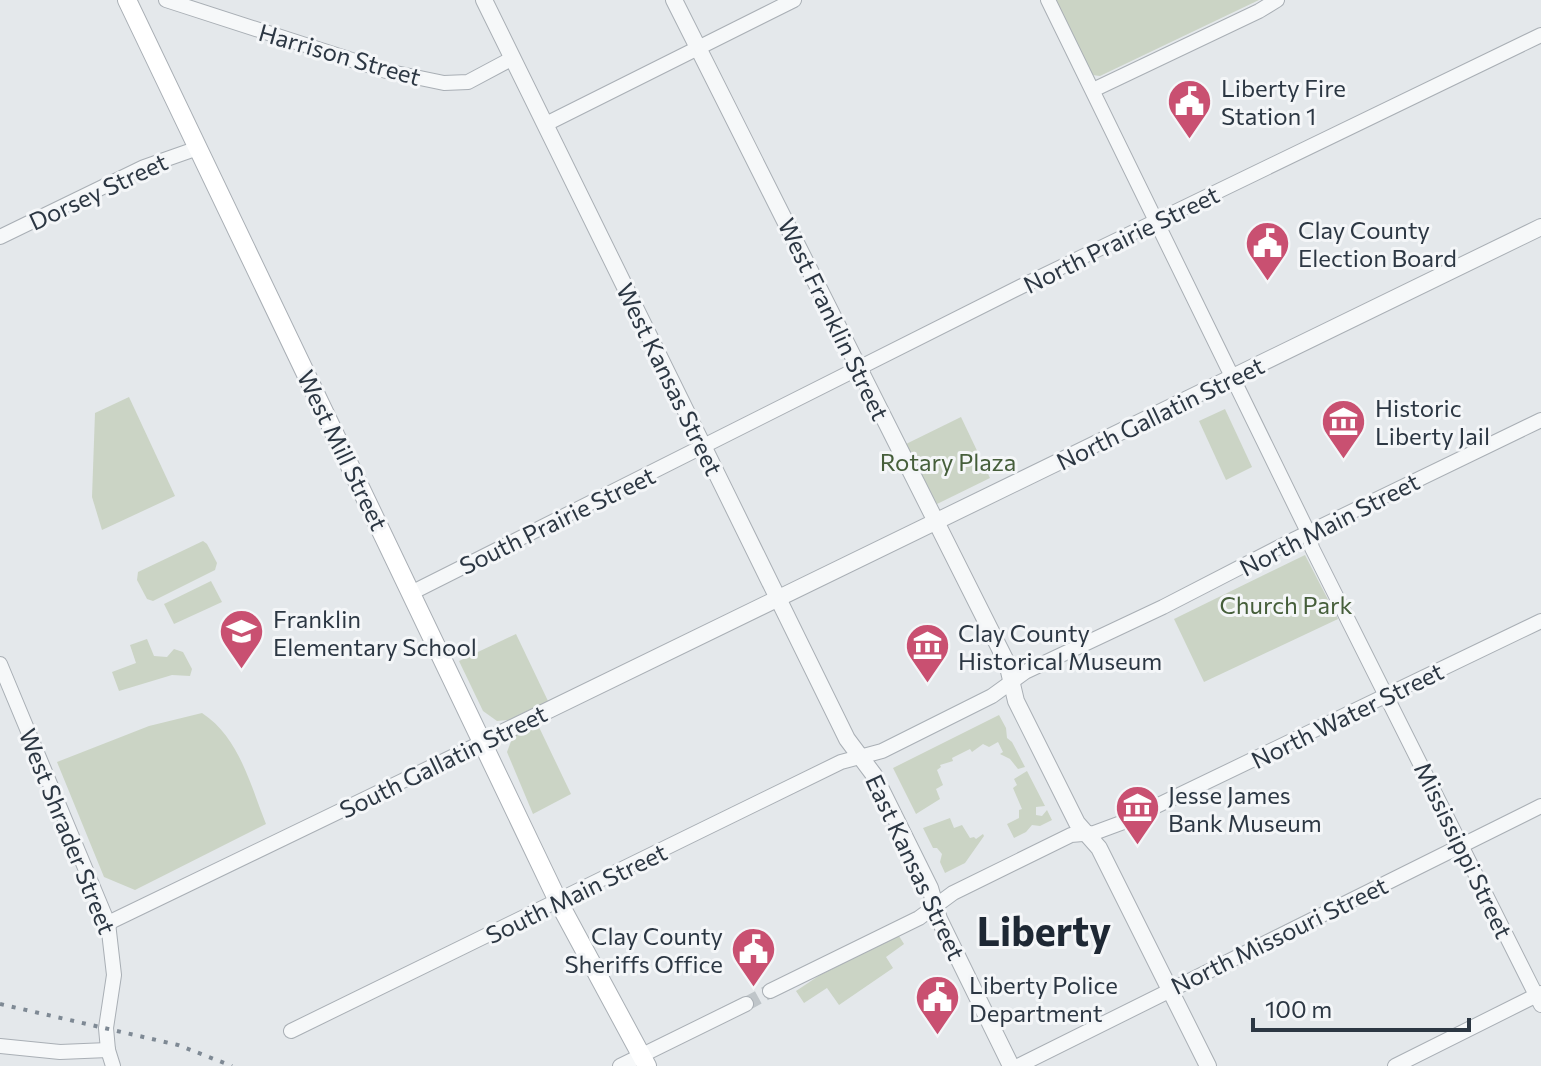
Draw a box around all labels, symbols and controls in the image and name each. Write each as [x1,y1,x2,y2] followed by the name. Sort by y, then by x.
[256,17,425,91] street label: Harrison Street
[1221,73,1346,130] place label: Liberty Fire Station 1
[1166,77,1214,140] public building icon: Liberty Fire Station 1
[24,146,172,236] street label: Dorsey Street
[1018,179,1224,299] street label: North Prairie Street
[772,213,896,425] street label: West Franklin Street
[1298,215,1457,272] place label: Clay County Election Board
[1243,219,1291,282] public building icon: Clay County Election Board
[611,278,729,480] street label: West Kansas Street
[1051,350,1269,476] street label: North Gallatin Street
[292,365,394,535] street label: West Mill Street
[1375,393,1490,450] place label: Historic Liberty Jail
[1320,397,1368,460] museum icon: Historic Liberty Jail
[880,447,1016,476] park label: Rotary Plaza
[454,460,660,580] street label: South Prairie Street
[1234,466,1424,582] street label: North Main Street
[1219,590,1353,619] park label: Church Park
[273,604,477,661] place label: Franklin Elementary School
[218,608,266,671] school or university icon: Franklin Elementary School
[958,618,1162,675] place label: Clay County Historical Museum
[903,622,951,685] museum icon: Clay County Historical Museum
[1246,656,1448,774] street label: North Water Street
[335,698,552,824] street label: South Gallatin Street
[14,724,123,938] street label: West Shrader Street
[1409,757,1519,943] street label: Mississippi Street
[860,770,972,964] street label: East Kansas Street
[1168,780,1322,837] place label: Jesse James Bank Museum
[1113,784,1161,847] museum icon: Jesse James Bank Museum
[481,837,671,949] street label: South Main Street
[1166,870,1392,1000] street label: North Missouri Street
[977,905,1111,954] district label: Liberty
[564,921,723,978] place label: Clay County Sheriffs Office
[730,925,778,988] public building icon: Clay County Sheriffs Office
[969,970,1118,1027] place label: Liberty Police Department
[914,974,962,1037] public building icon: Liberty Police Department
[1253,982,1469,1032] scale bar
[1265,994,1332,1023] text: 100 m

